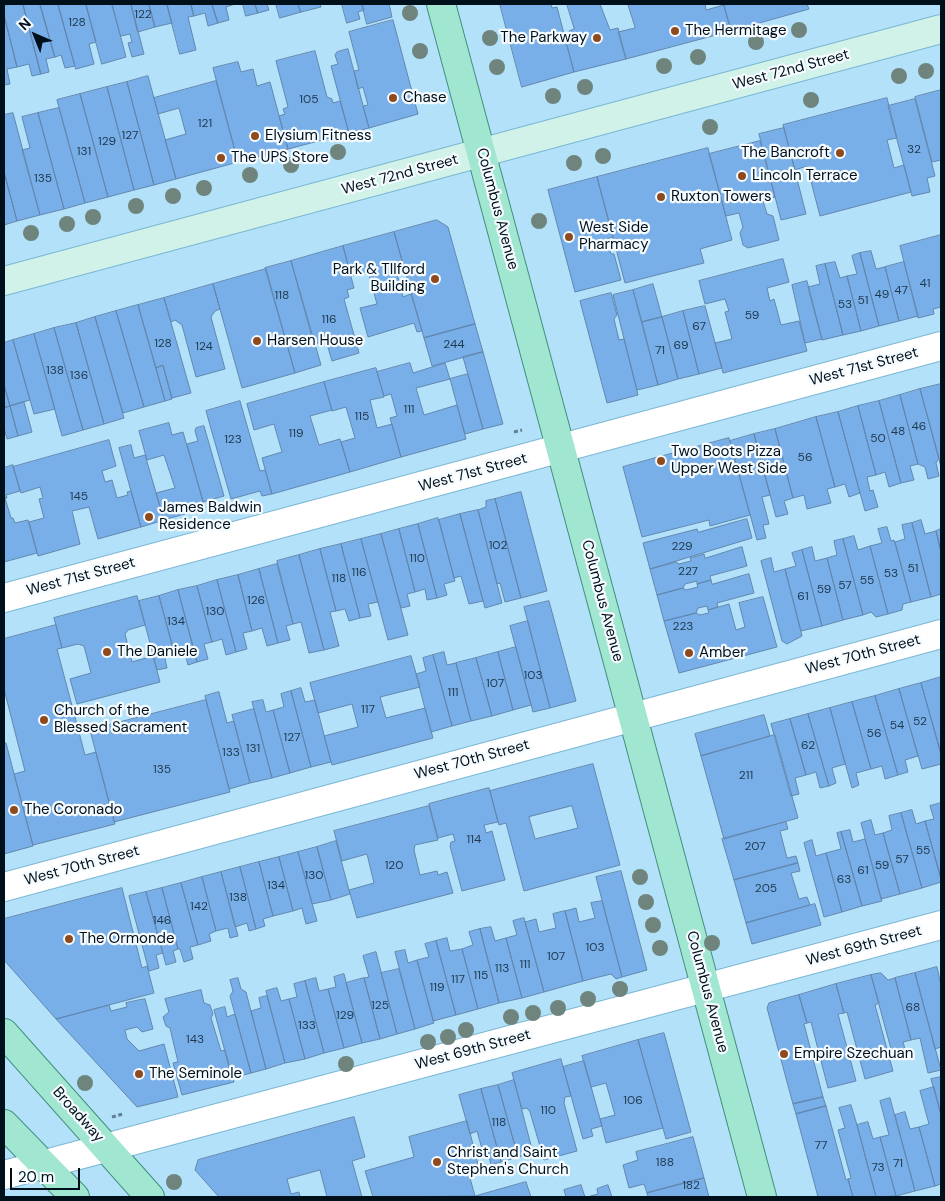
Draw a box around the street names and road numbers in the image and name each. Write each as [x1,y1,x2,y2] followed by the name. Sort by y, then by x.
[731,46,851,94] street label: West 72nd Street
[472,146,522,272] street label: Columbus Avenue
[340,151,460,199] street label: West 72nd Street
[808,344,920,390] street label: West 71st Street
[417,450,529,496] street label: West 71st Street
[577,538,627,664] street label: Columbus Avenue
[25,554,137,600] street label: West 71st Street
[803,631,923,679] street label: West 70th Street
[412,736,532,784] street label: West 70th Street
[22,842,142,890] street label: West 70th Street
[804,922,924,970] street label: West 69th Street
[682,929,732,1055] street label: Columbus Avenue
[413,1026,533,1074] street label: West 69th Street
[48,1084,108,1146] street label: Broadway

